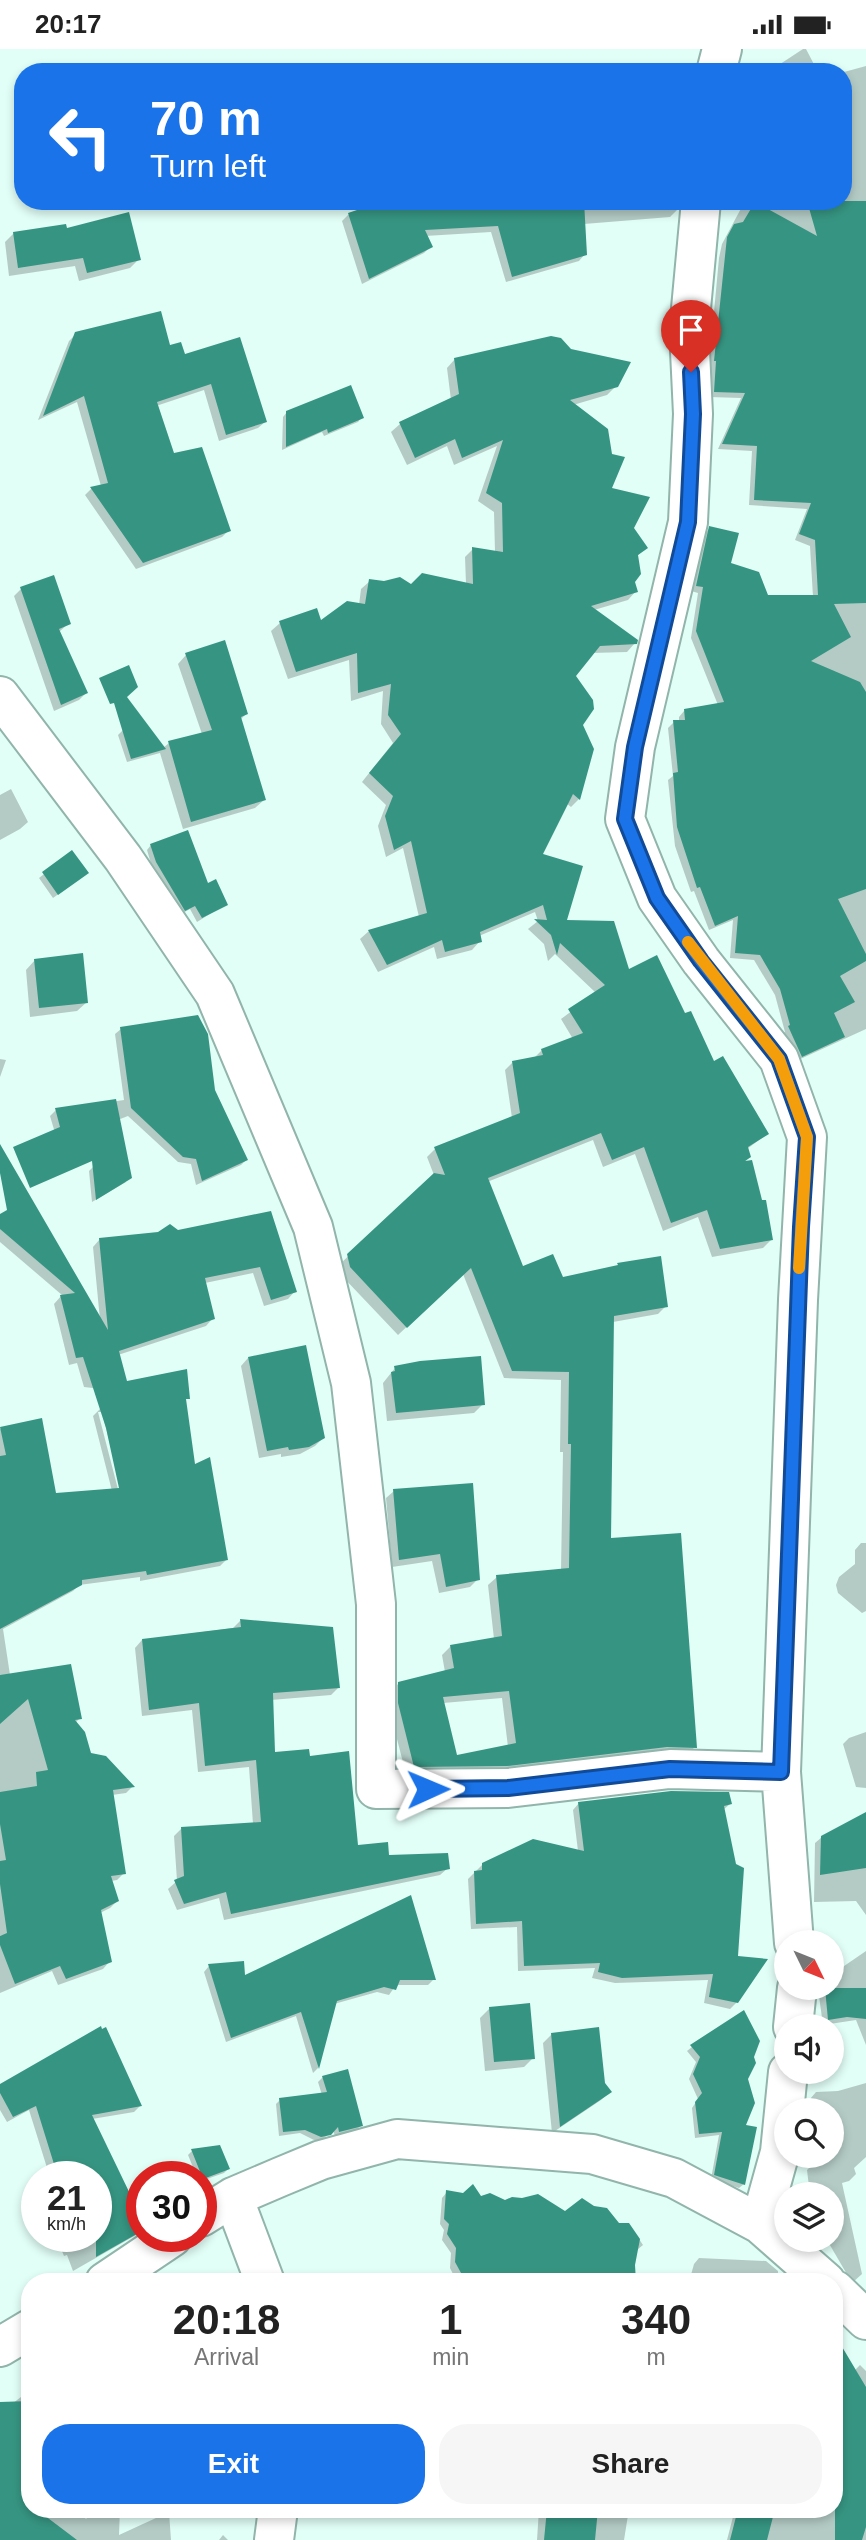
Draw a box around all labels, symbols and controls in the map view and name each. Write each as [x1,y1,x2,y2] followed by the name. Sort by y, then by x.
[35,9,102,39] text: 20:17
[35,91,126,182] icon: left
[150,91,262,145] text: 70 m
[150,148,266,184] text: Turn left
[661,300,721,372] pin
[672,311,710,349] icon: arrive
[391,1752,465,1826] position arrow
[774,1930,844,2000] north arrow
[774,1930,844,2252] map controls
[774,2014,844,2084] button: sound
[774,2098,844,2168] button: search
[126,2161,217,2252] speed limit sign: 30
[47,2178,86,2217] text: 21
[774,2182,844,2252] button: layers
[47,2214,86,2234] text: km/h
[173,2296,280,2343] text: 20:18
[439,2296,462,2343] text: 1
[621,2296,691,2343] text: 340
[194,2344,259,2370] text: Arrival
[432,2344,469,2370] text: min
[647,2344,666,2370] text: m
[42,2424,425,2504] button: Exit
[439,2424,822,2504] button: Share

